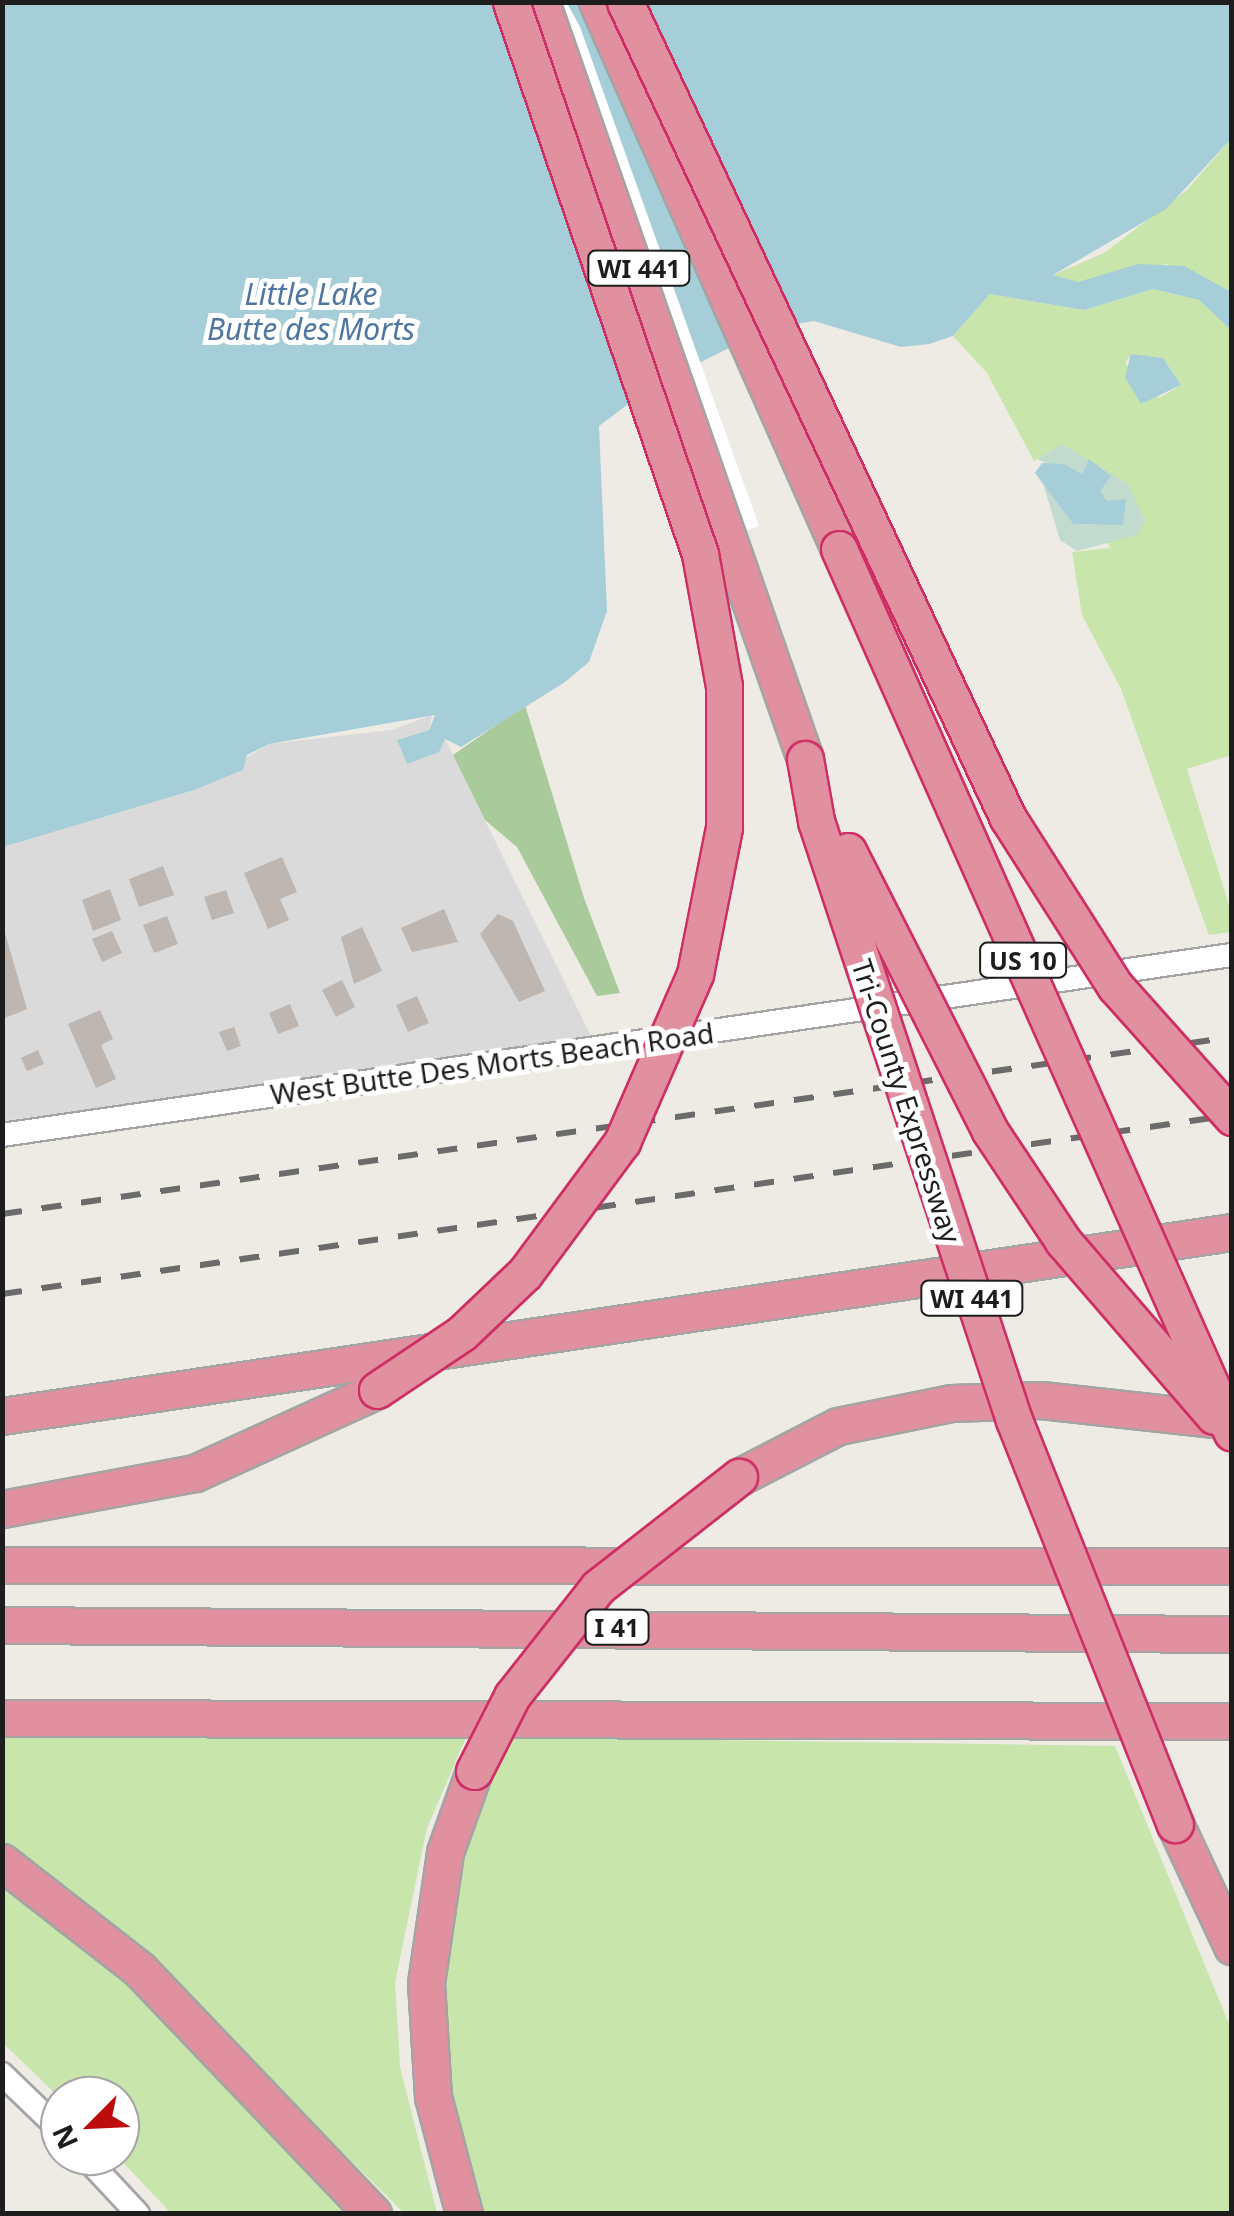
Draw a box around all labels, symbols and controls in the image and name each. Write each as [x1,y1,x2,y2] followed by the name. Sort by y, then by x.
[586,248,692,288] road number: WI 441
[207,276,415,346] water label: Little Lake Butte des Morts
[978,940,1068,980] road number: US 10
[845,955,969,1247] street label: Tri-County Expressway
[268,1015,716,1111] street label: West Butte Des Morts Beach Road
[920,1278,1024,1318] road number: WI 441
[584,1607,650,1647] road number: I 41
[40,2076,140,2176] north arrow
[42,2119,86,2156] text: N

